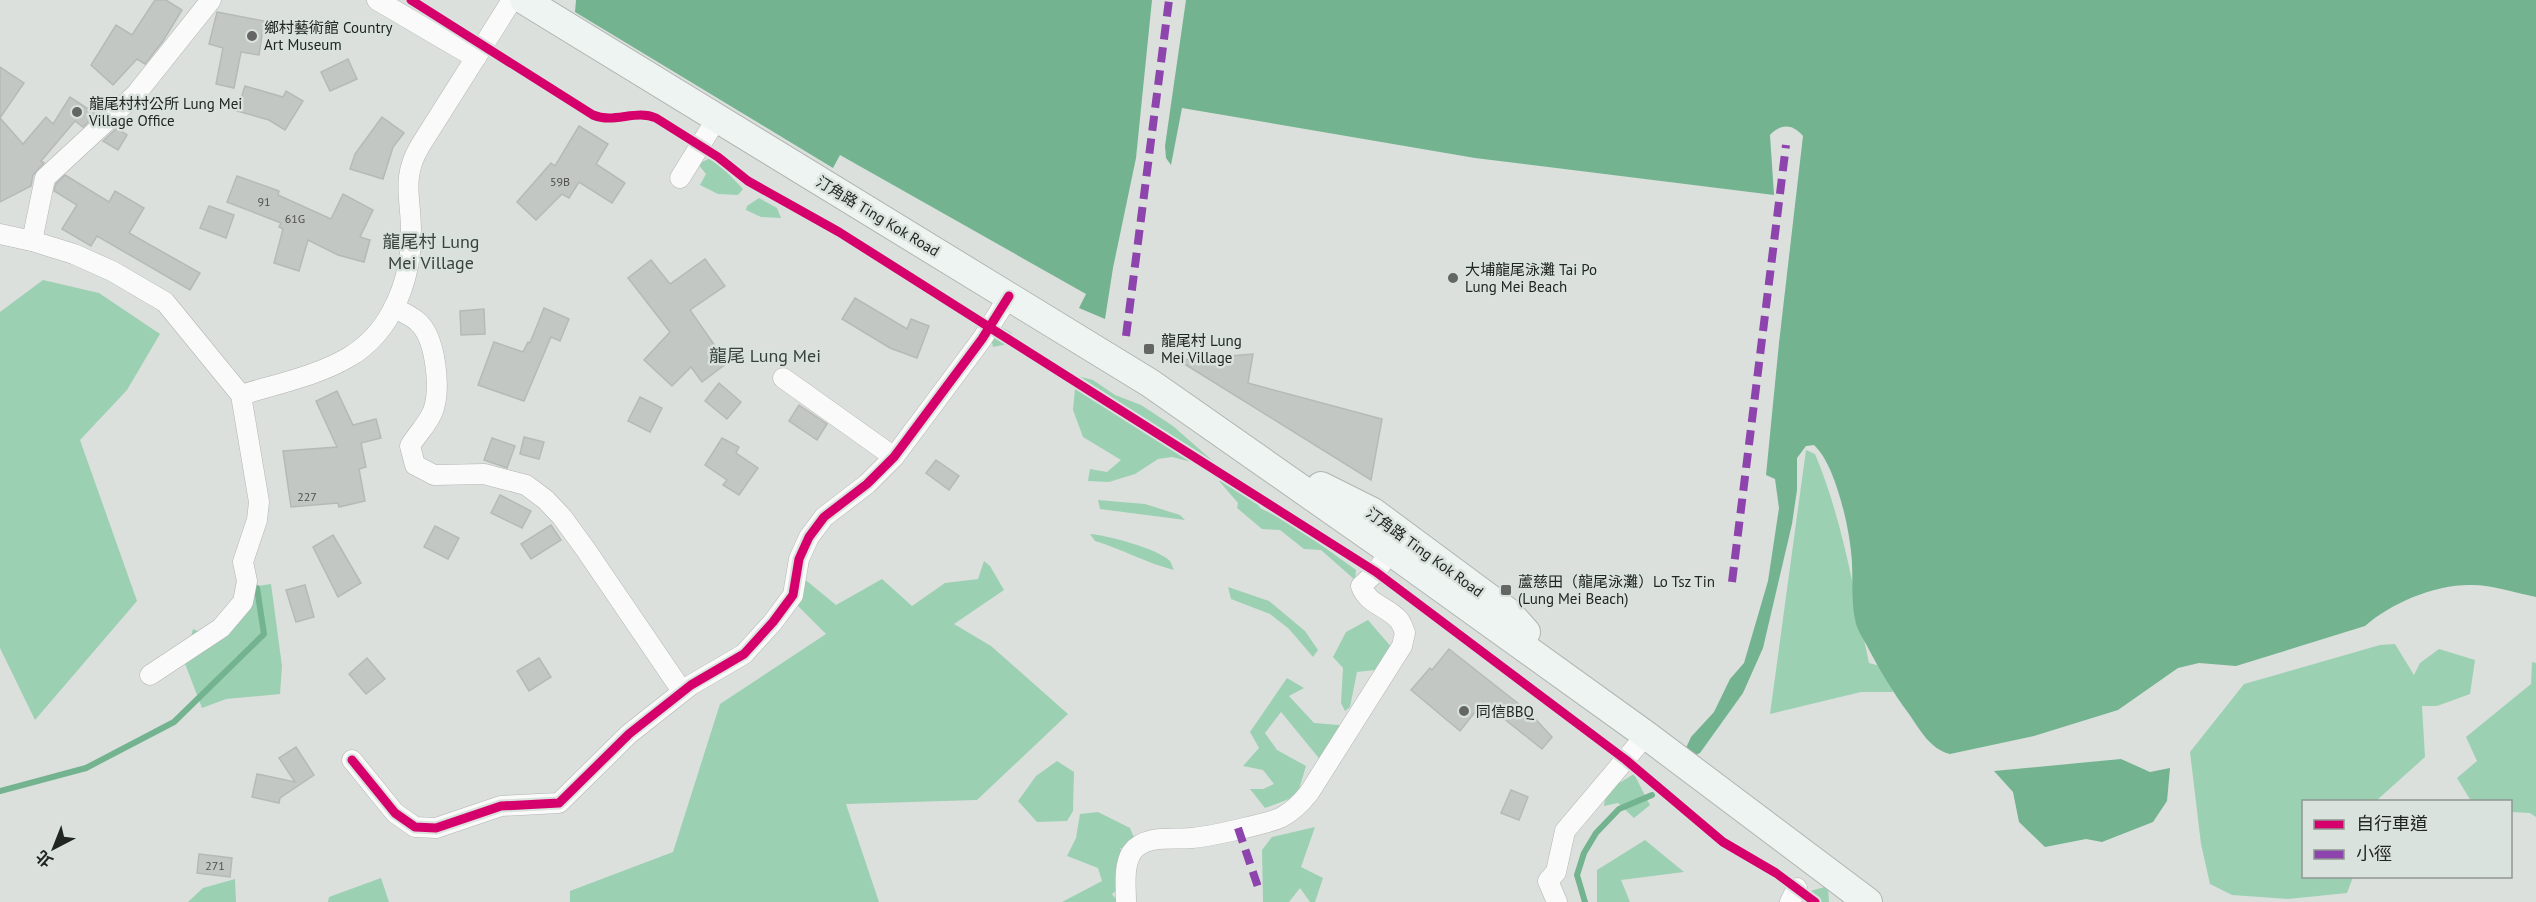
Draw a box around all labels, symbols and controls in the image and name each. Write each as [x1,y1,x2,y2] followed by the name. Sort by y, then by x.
[264,18,393,54] place label: 鄉村藝術館 Country Art Museum
[245,29,259,43] marker: 鄉村藝術館 Country Art Museum
[88,94,242,130] place label: 龍尾村村公所 Lung Mei Village Office
[70,105,84,119] marker: 龍尾村村公所 Lung Mei Village Office
[813,172,943,260] street label: 汀角路 Ting Kok Road
[550,174,570,189] house number: 59B
[257,194,271,209] house number: 91
[285,211,305,226] house number: 61G
[383,230,479,274] district label: 龍尾村 Lung Mei Village
[1465,260,1597,296] place label: 大埔龍尾泳灘 Tai Po Lung Mei Beach
[1446,271,1460,285] marker: 大埔龍尾泳灘 Tai Po Lung Mei Beach
[1161,331,1242,367] place label: 龍尾村 Lung Mei Village
[1142,342,1156,356] marker: 龍尾村 Lung Mei Village
[709,344,821,367] district label: 龍尾 Lung Mei
[297,489,317,504] house number: 227
[1363,503,1487,601] street label: 汀角路 Ting Kok Road
[1518,572,1715,608] place label: 蘆慈田（龍尾泳灘）Lo Tsz Tin (Lung Mei Beach)
[1499,583,1513,597] marker: 蘆慈田（龍尾泳灘）Lo Tsz Tin (Lung Mei Beach)
[1476,702,1535,721] place label: 同信BBQ
[1457,704,1471,718] marker: 同信BBQ
[2302,800,2512,878] legend
[2356,812,2428,835] text: 自行車道
[24,818,84,878] north arrow
[2356,842,2392,865] text: 小徑
[31,846,57,872] text: 北
[205,858,225,873] house number: 271

